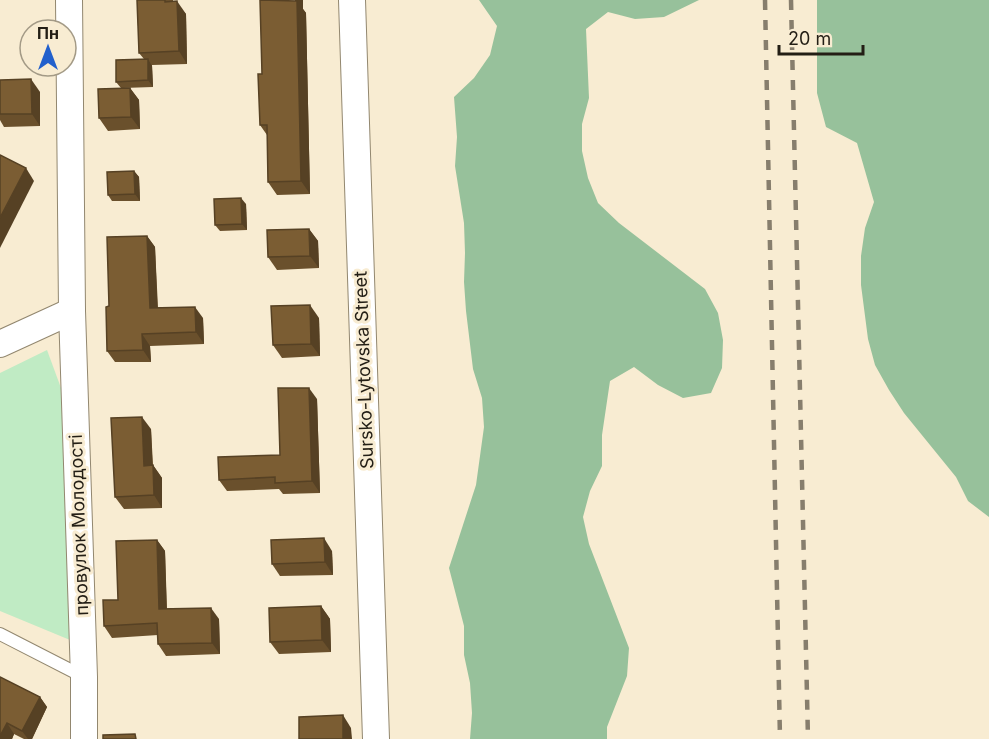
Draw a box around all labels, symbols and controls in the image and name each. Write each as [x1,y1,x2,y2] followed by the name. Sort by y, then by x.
[18,18,78,78] north arrow
[779,18,863,56] scale bar
[37,23,59,43] text: Пн
[788,28,831,49] text: 20 m
[350,271,377,469] street label: Sursko-Lytovska Street
[65,434,92,616] street label: провулок Молодості

